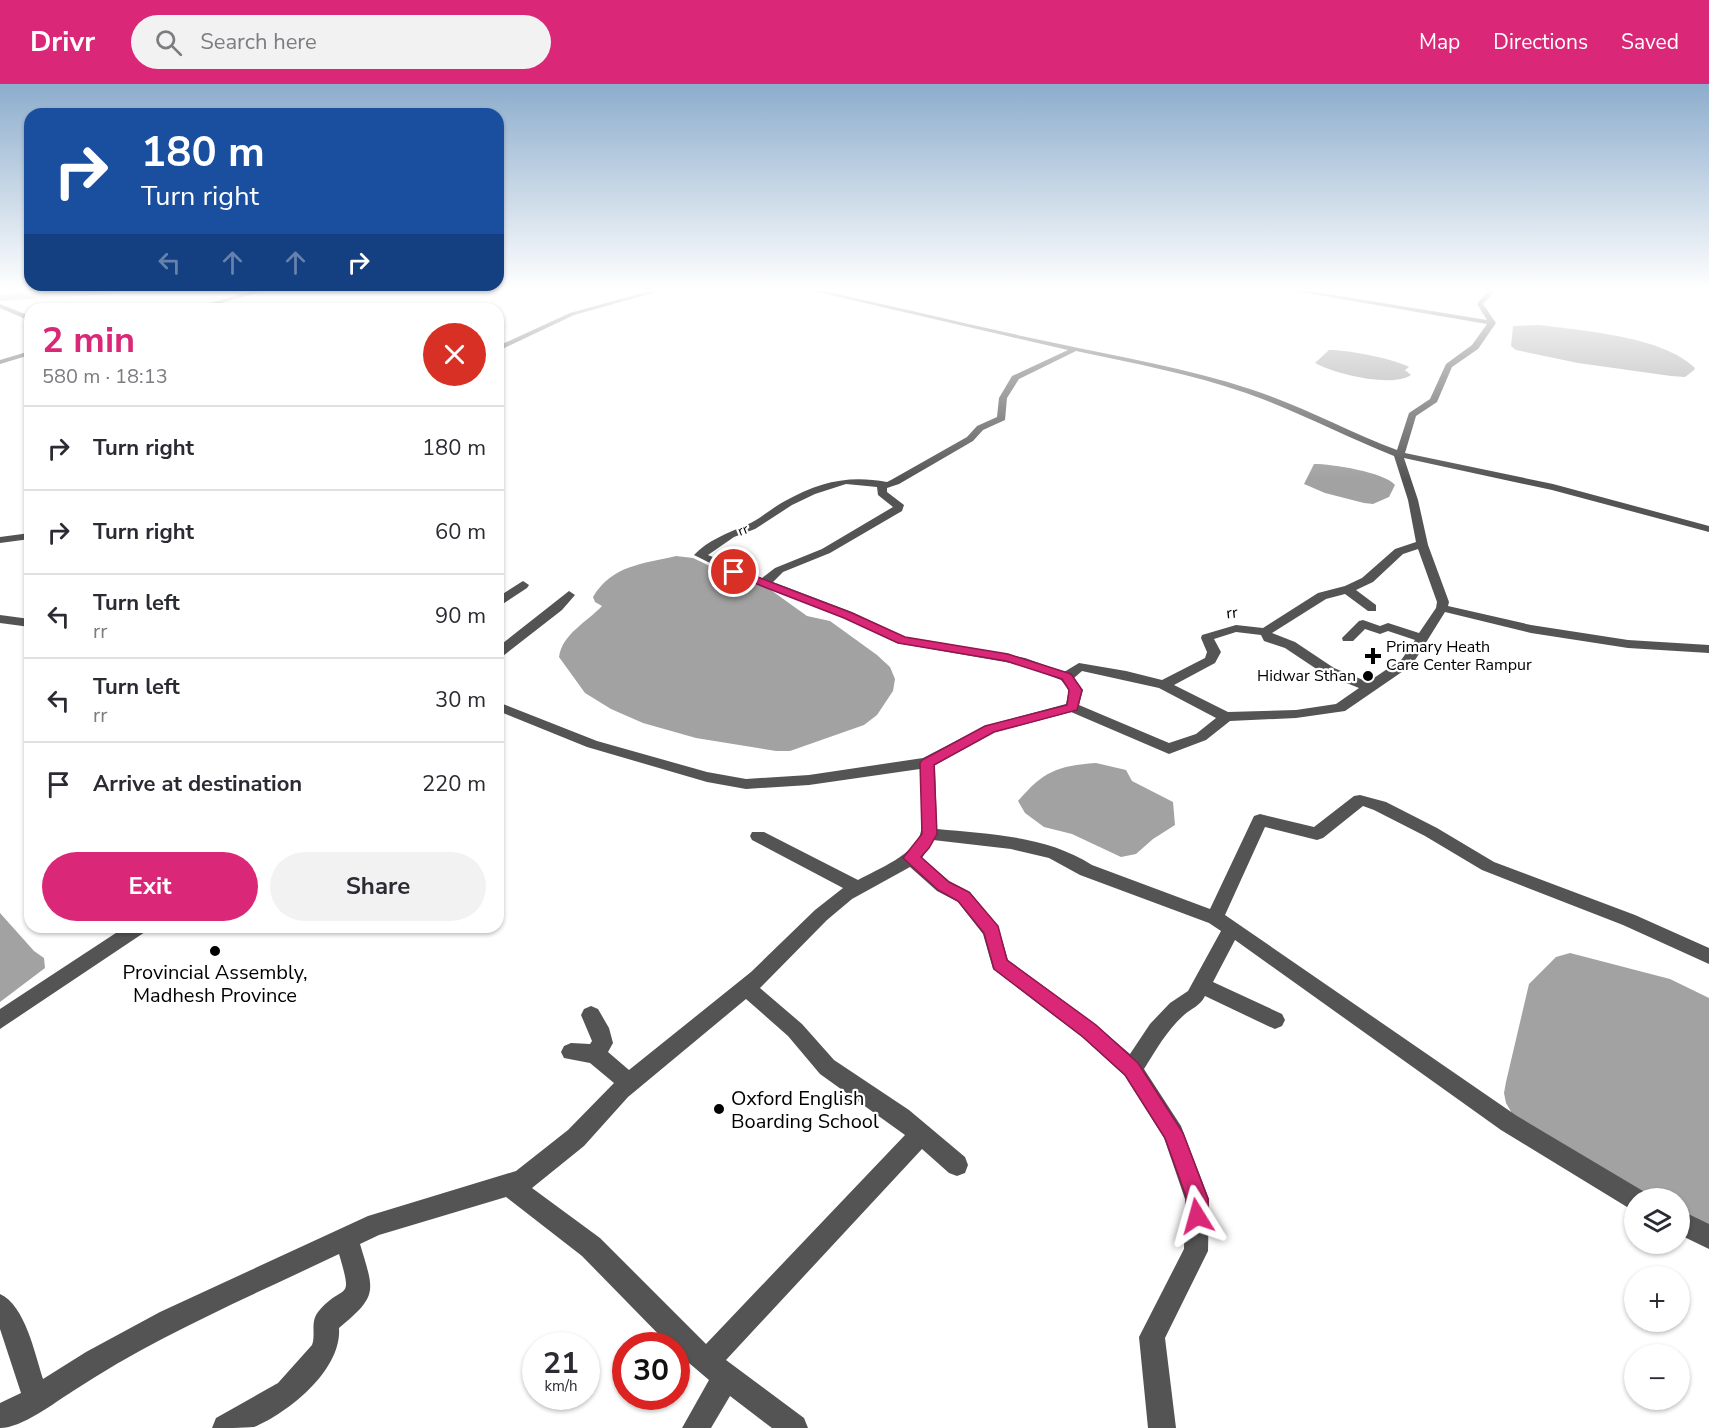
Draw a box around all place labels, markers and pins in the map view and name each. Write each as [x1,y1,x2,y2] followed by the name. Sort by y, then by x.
[708,546,759,597] pin
[1386,636,1532,676] place label: Primary Heath Care Center Rampur
[1364,647,1382,665] marker: Primary Heath Care Center Rampur
[1257,665,1356,687] place label: Hidwar Sthan
[1361,669,1375,683] marker: Hidwar Sthan
[208,944,222,958] marker: Provincial Assembly, Madhesh Province
[123,959,308,1009] place label: Provincial Assembly, Madhesh Province
[731,1085,879,1135] place label: Oxford English Boarding School
[712,1102,726,1116] marker: Oxford English Boarding School

